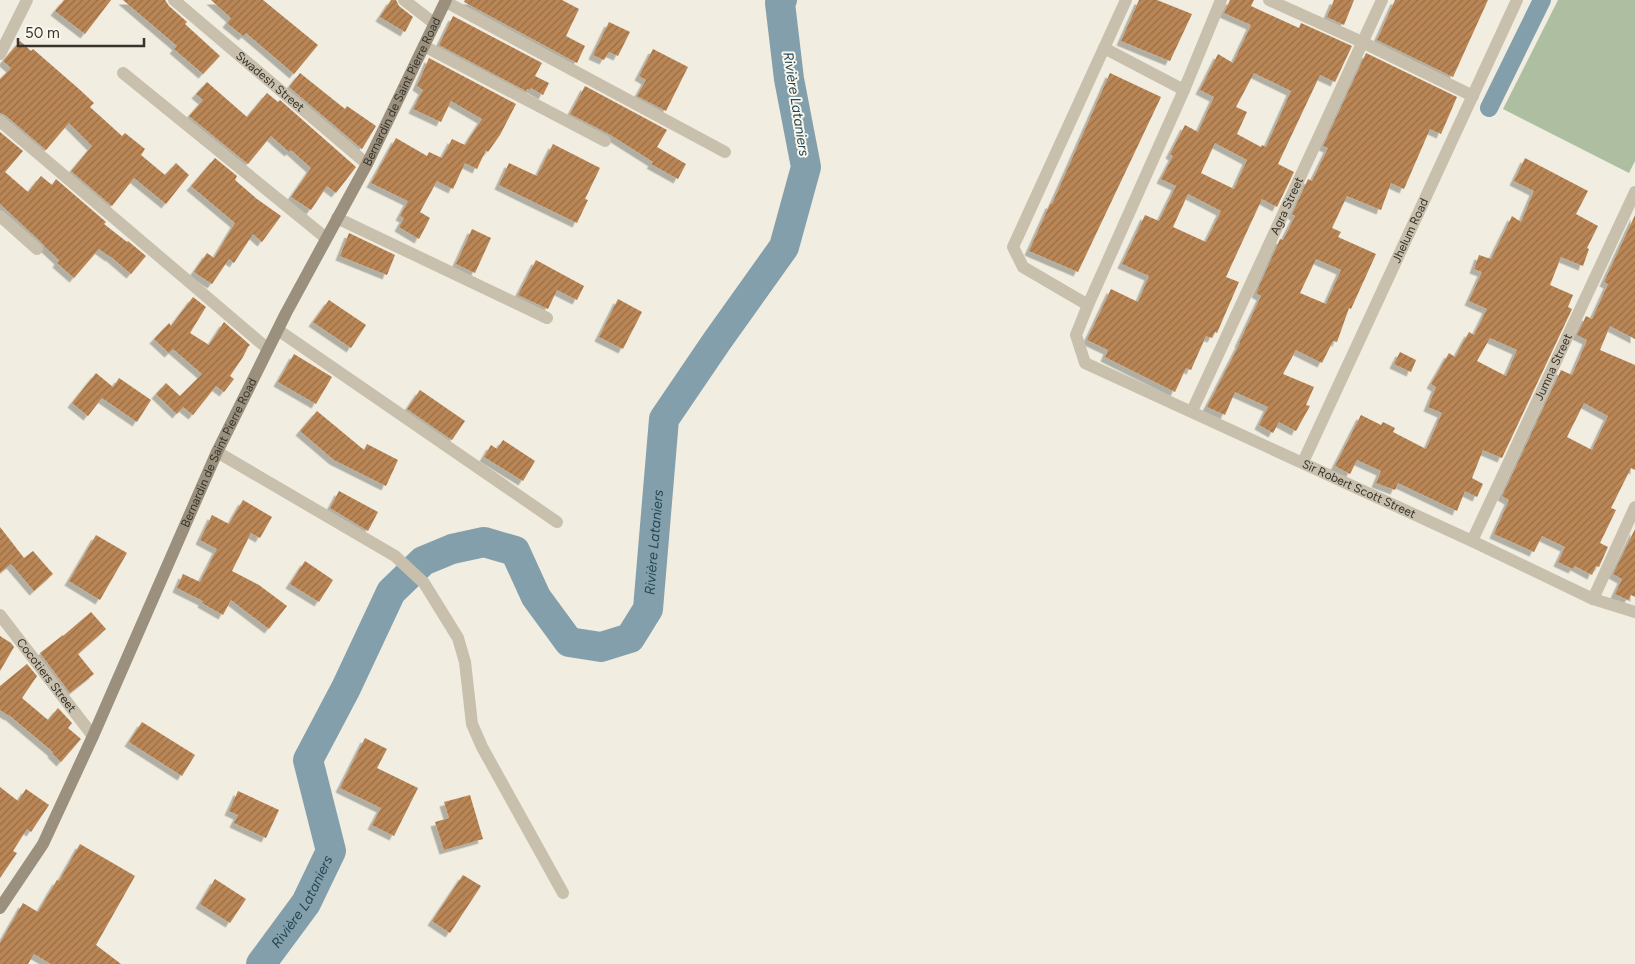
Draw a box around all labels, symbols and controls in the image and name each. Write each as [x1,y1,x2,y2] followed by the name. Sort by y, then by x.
[18,15,144,47] scale bar
[360,15,444,168] street label: Bernardin de Saint Pierre Road
[25,24,60,42] text: 50 m
[233,49,307,115] street label: Swadesh Street
[779,51,813,158] water label: Rivière Lataniers
[1267,174,1306,237] street label: Agra Street
[1389,196,1431,265] street label: Jhelum Road
[1532,331,1575,403] street label: Jumna Street
[178,376,260,530] street label: Bernardin de Saint Pierre Road
[1300,457,1418,521] street label: Sir Robert Scott Street
[641,489,667,595] water label: Rivière Lataniers
[14,636,79,715] street label: Cocotiers Street
[267,852,336,951] water label: Rivière Lataniers

